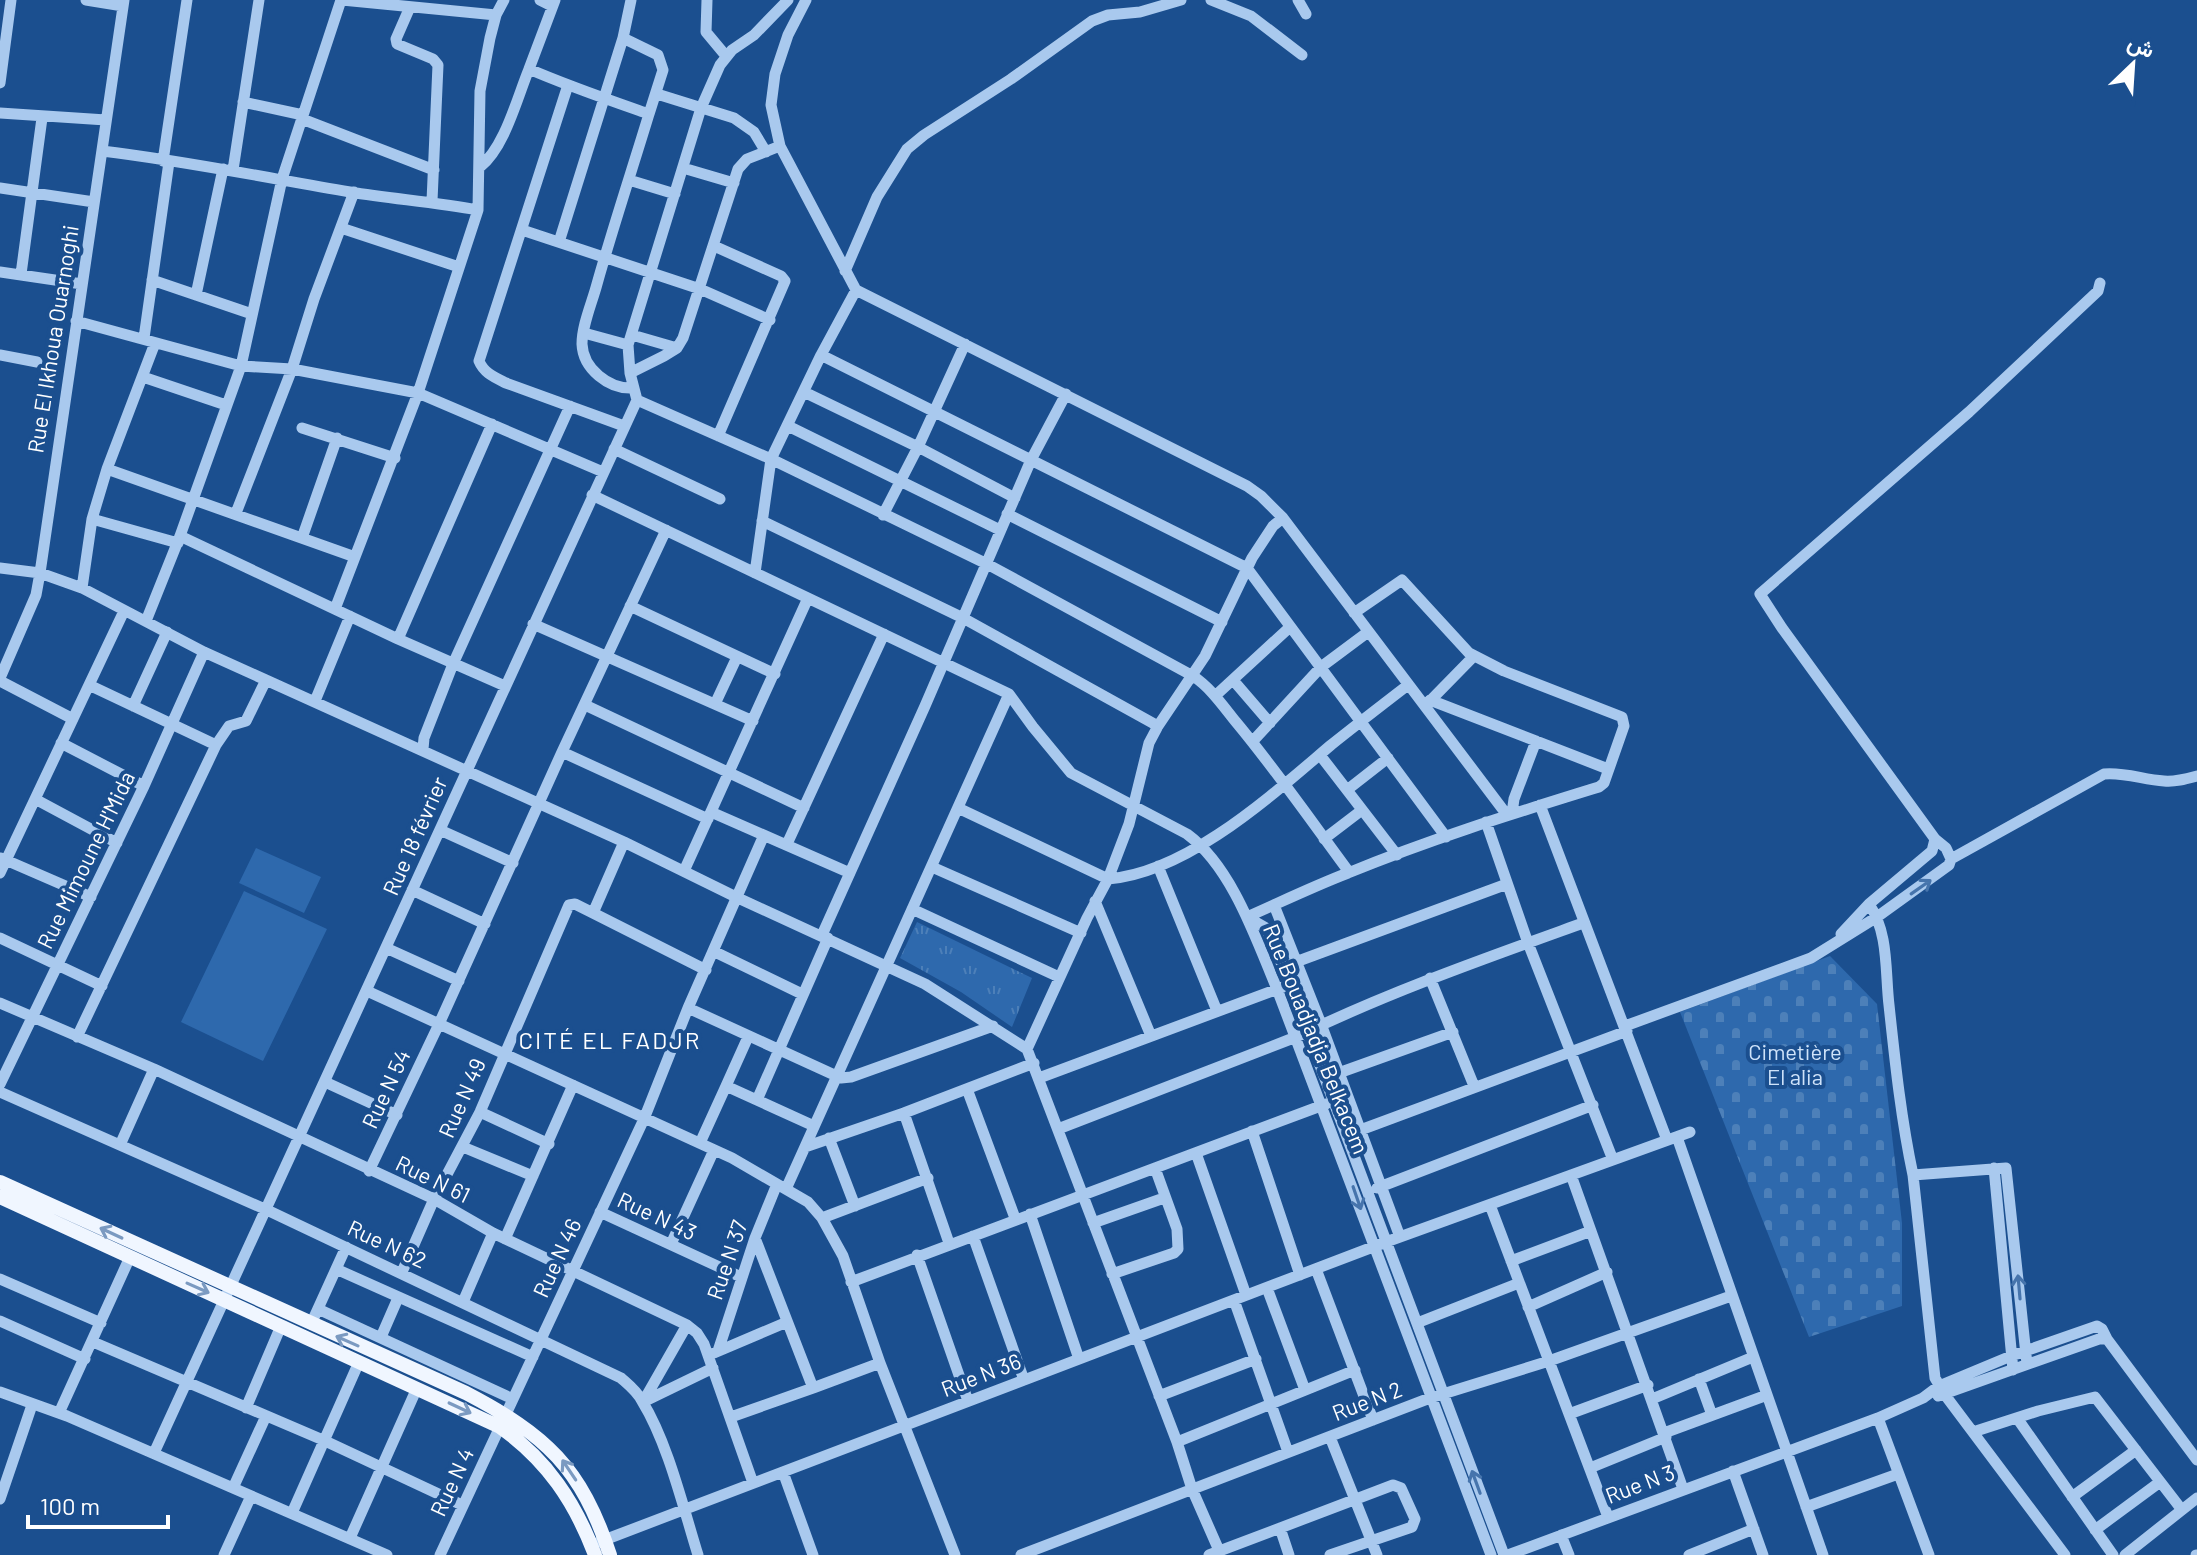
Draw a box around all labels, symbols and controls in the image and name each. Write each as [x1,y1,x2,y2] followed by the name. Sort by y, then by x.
[2093,24,2173,104] north arrow
[2124,28,2159,64] text: ش
[21,223,83,455] street label: Rue EI Ikhoua Ouarnoghi
[31,767,139,953] street label: Rue Mimoune H'Mida
[376,772,452,899] street label: Rue 18 février
[1909,879,1931,895] one-way arrow
[1259,920,1375,1157] street label: Rue Bouadjadja Belkacem
[518,1025,702,1054] district label: CITÉ EL FADJR
[1748,1038,1842,1089] park label: Cimetière El alia
[356,1045,415,1132] street label: Rue N 54
[432,1054,490,1141] street label: Rue N 49
[392,1149,475,1207] street label: Rue N 61
[1351,1185,1365,1210] one-way arrow
[614,1186,701,1245] street label: Rue N 43
[344,1214,431,1273] street label: Rue N 62
[527,1214,586,1301] street label: Rue N 46
[700,1216,752,1303] street label: Rue N 37
[99,1225,123,1240] one-way arrow
[2011,1274,2026,1301] one-way arrow
[186,1281,210,1296] one-way arrow
[335,1332,360,1347] one-way arrow
[937,1347,1024,1401] street label: Rue N 36
[1328,1375,1405,1425] street label: Rue N 2
[448,1401,472,1416] one-way arrow
[424,1443,478,1520] street label: Rue N 4
[1601,1458,1678,1508] street label: Rue N 3
[560,1460,577,1482] one-way arrow
[1468,1470,1483,1495] one-way arrow
[28,1479,168,1529] scale bar
[40,1491,100,1520] text: 100 m

